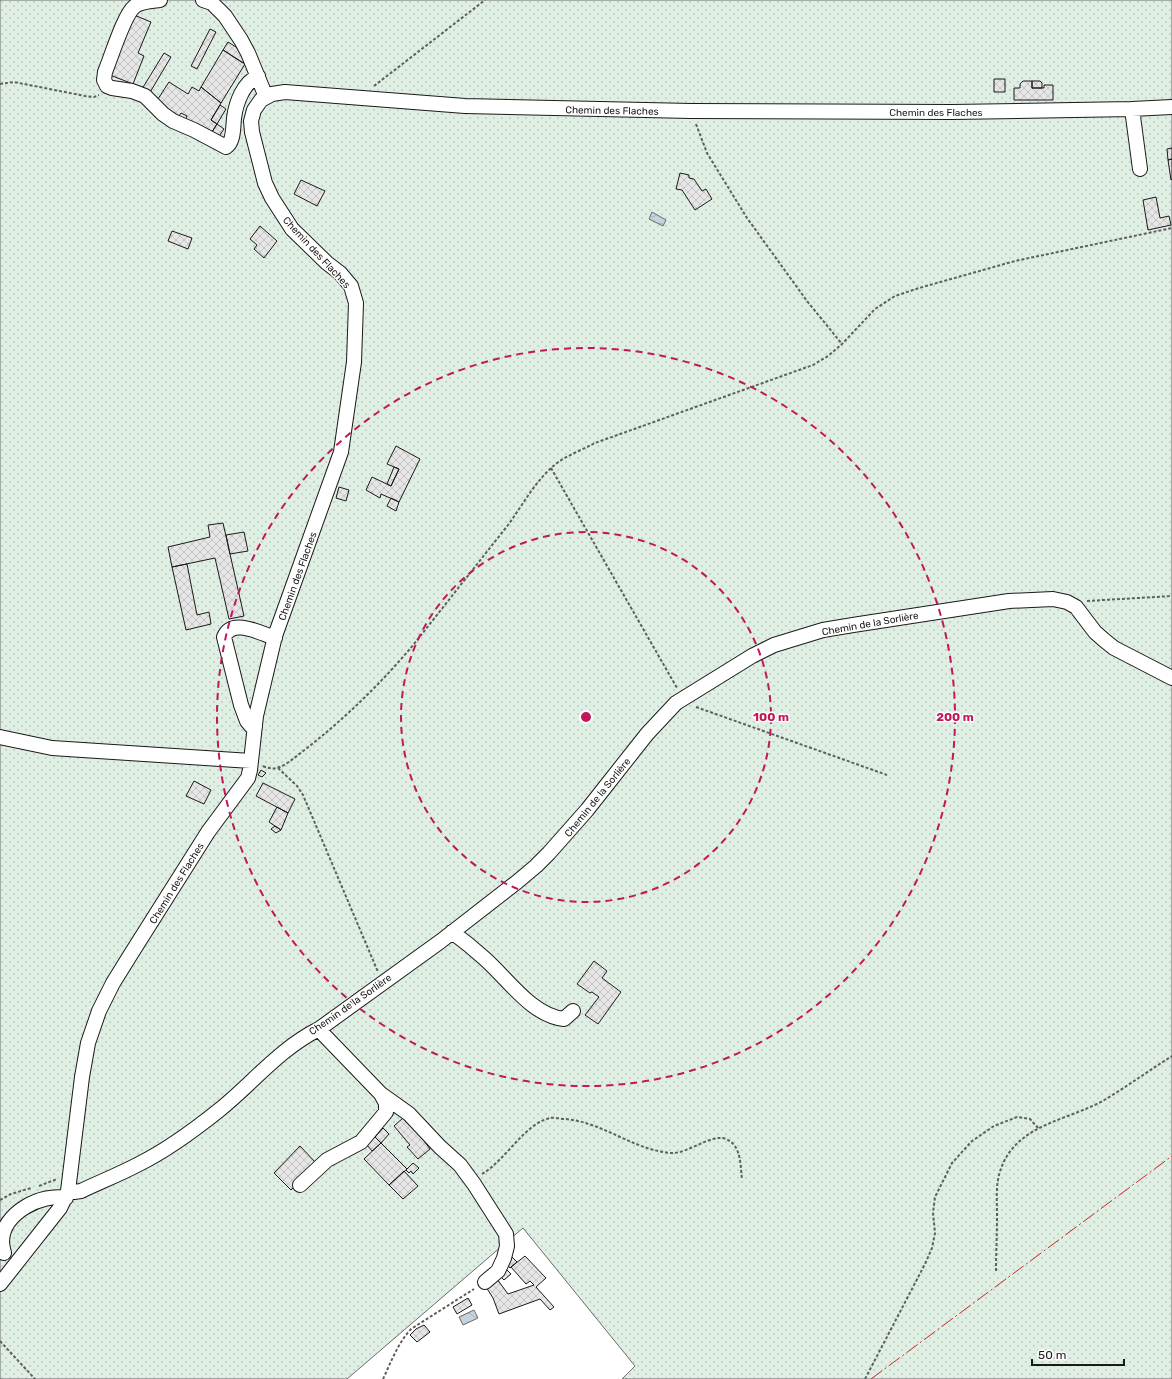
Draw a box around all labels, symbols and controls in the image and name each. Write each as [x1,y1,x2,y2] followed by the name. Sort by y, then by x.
[565,104,659,118] street label: Chemin des Flaches
[889,107,983,119] street label: Chemin des Flaches
[280,214,352,291] street label: Chemin des Flaches
[276,530,320,622] street label: Chemin des Flaches
[821,609,920,638] street label: Chemin de la Sorlière
[579,710,593,724] centre of rings
[753,710,789,724] text: 100 m
[936,710,974,724] text: 200 m
[562,755,634,840] street label: Chemin de la Sorlière
[147,841,207,926] street label: Chemin des Flaches
[307,972,395,1038] street label: Chemin de la Sorlière
[1032,1341,1124,1367] scale bar
[1038,1348,1066,1362] text: 50 m

